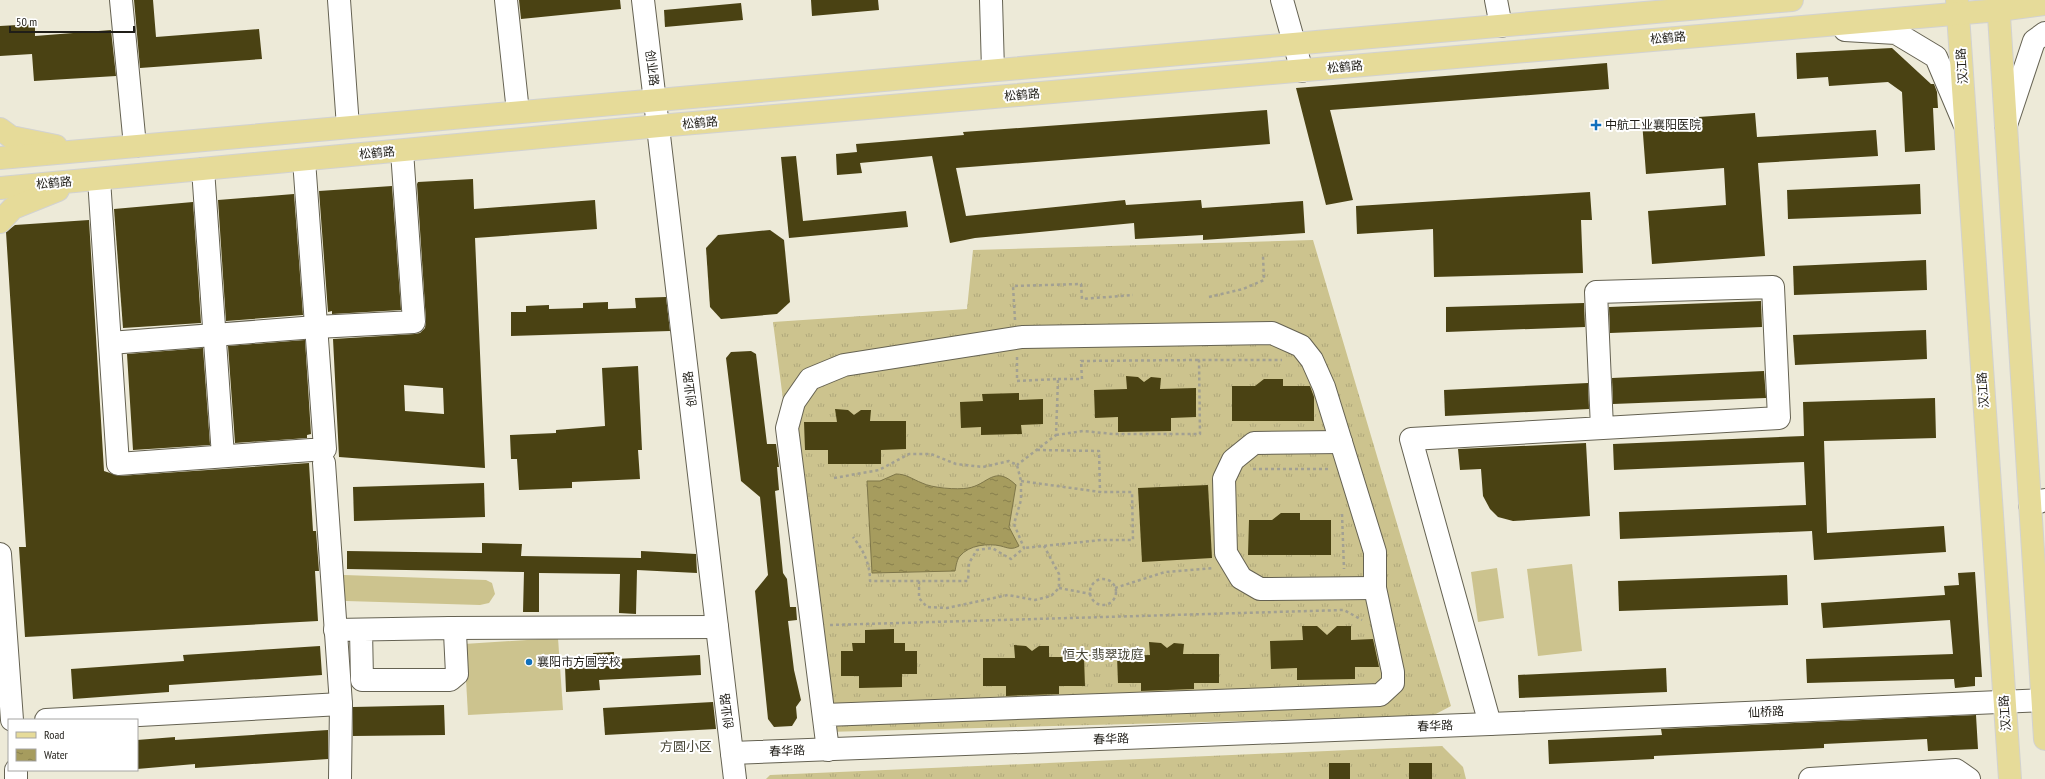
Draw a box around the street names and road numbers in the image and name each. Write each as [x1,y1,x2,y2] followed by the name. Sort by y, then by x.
[1649,28,1687,47] street label: 松鹤路
[1953,48,1970,85] street label: 汉江路
[643,49,662,87] street label: 创业路
[1326,57,1364,76] street label: 松鹤路
[1003,85,1041,104] street label: 松鹤路
[681,113,719,132] street label: 松鹤路
[358,143,396,162] street label: 松鹤路
[35,173,73,192] street label: 松鹤路
[680,370,699,408] street label: 创业路
[1974,372,1991,409] street label: 汉江路
[717,692,736,730] street label: 创业路
[1996,695,2013,732] street label: 汉江路
[1748,703,1784,720] street label: 仙桥路
[1417,717,1453,734] street label: 春华路
[1093,730,1129,747] street label: 春华路
[769,742,805,759] street label: 春华路

